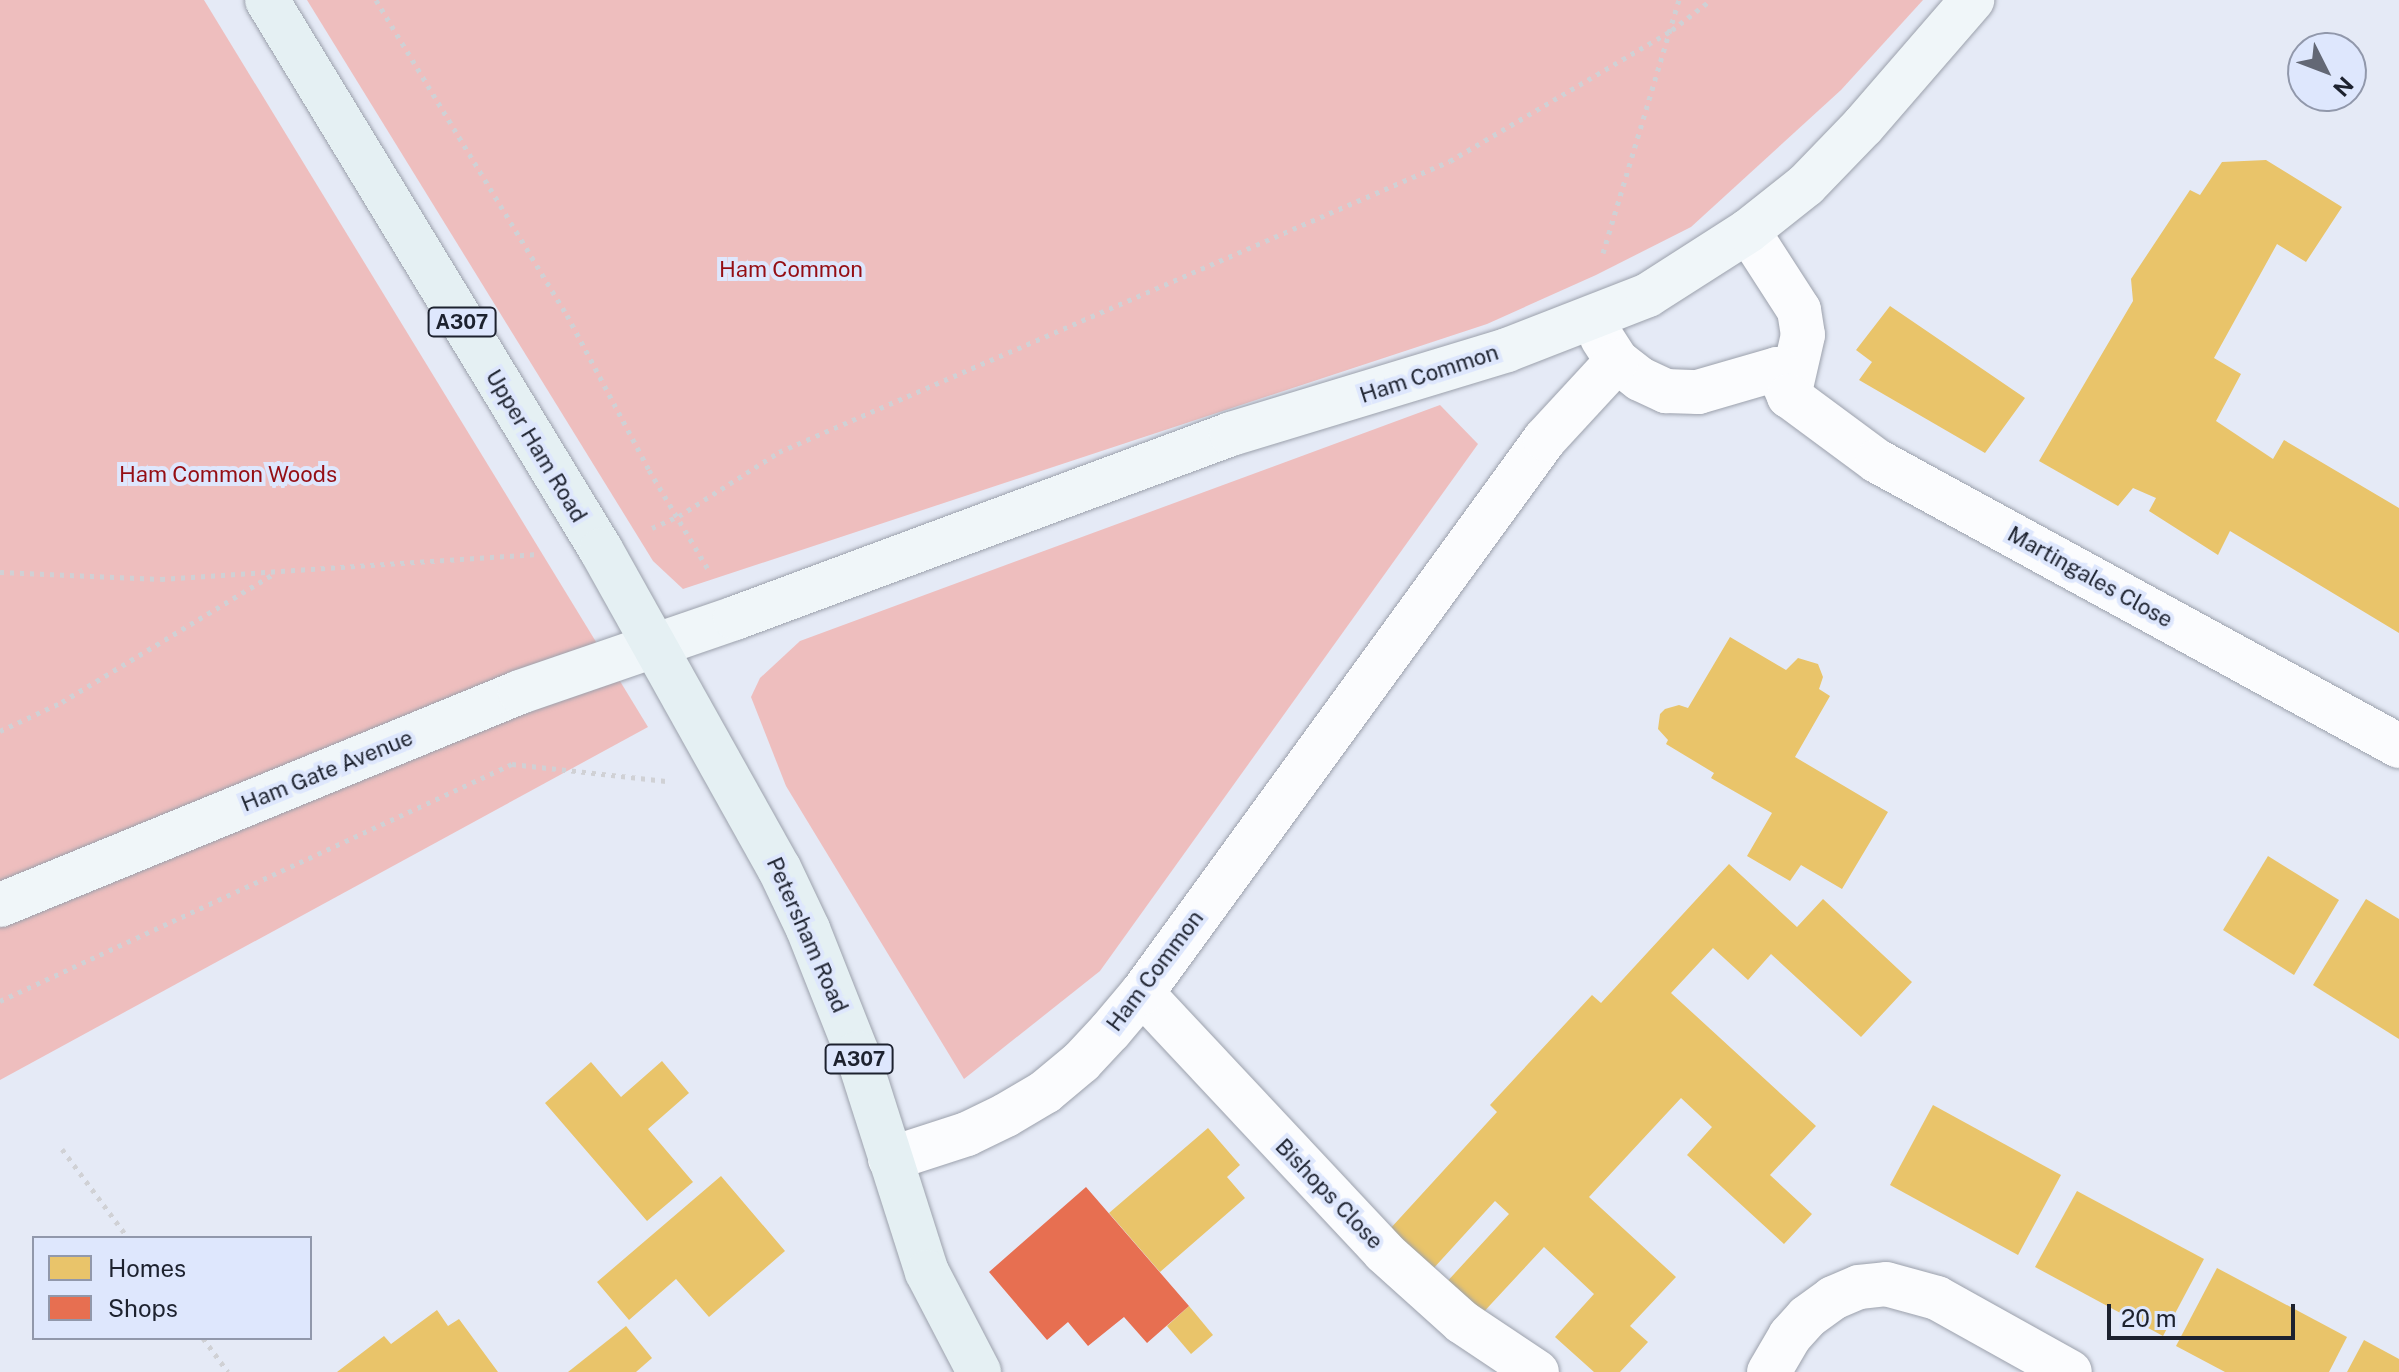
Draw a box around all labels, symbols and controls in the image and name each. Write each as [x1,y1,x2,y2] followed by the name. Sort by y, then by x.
[2287,32,2367,112] north arrow
[2328,72,2359,102] text: N
[719,257,863,283] park label: Ham Common
[426,306,498,338] road number: A307
[1356,339,1502,409] street label: Ham Common
[480,365,592,527] street label: Upper Ham Road
[119,462,337,488] park label: Ham Common Woods
[2003,521,2177,633] street label: Martingales Close
[237,725,417,817] street label: Ham Gate Avenue
[761,853,853,1017] street label: Petersham Road
[1101,906,1209,1036] street label: Ham Common
[823,1043,895,1075] road number: A307
[1270,1133,1388,1255] street label: Bishops Close
[32,1236,312,1340] legend
[108,1254,186,1282] text: Homes
[2111,1288,2299,1338] scale bar
[108,1294,178,1322] text: Shops
[2121,1304,2177,1332] text: 20 m

